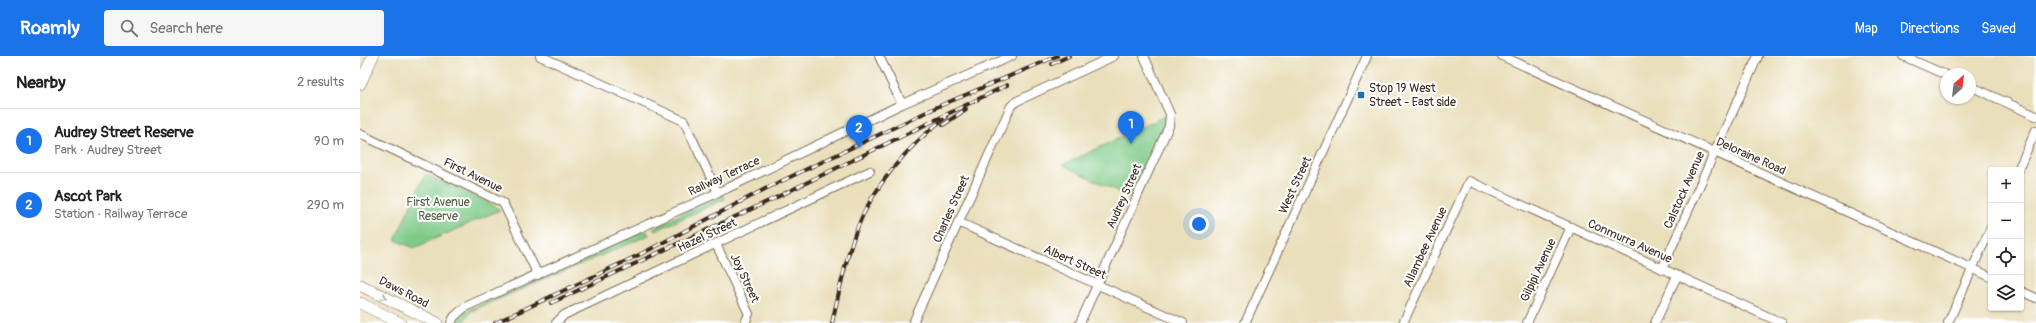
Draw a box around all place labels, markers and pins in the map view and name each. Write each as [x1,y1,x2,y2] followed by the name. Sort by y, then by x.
[1369,81,1456,110] place label: Stop 19 West Street - East side
[1356,90,1366,100] marker: Stop 19 West Street - East side
[1118,111,1144,144] pin: 1
[846,115,872,148] pin: 2

